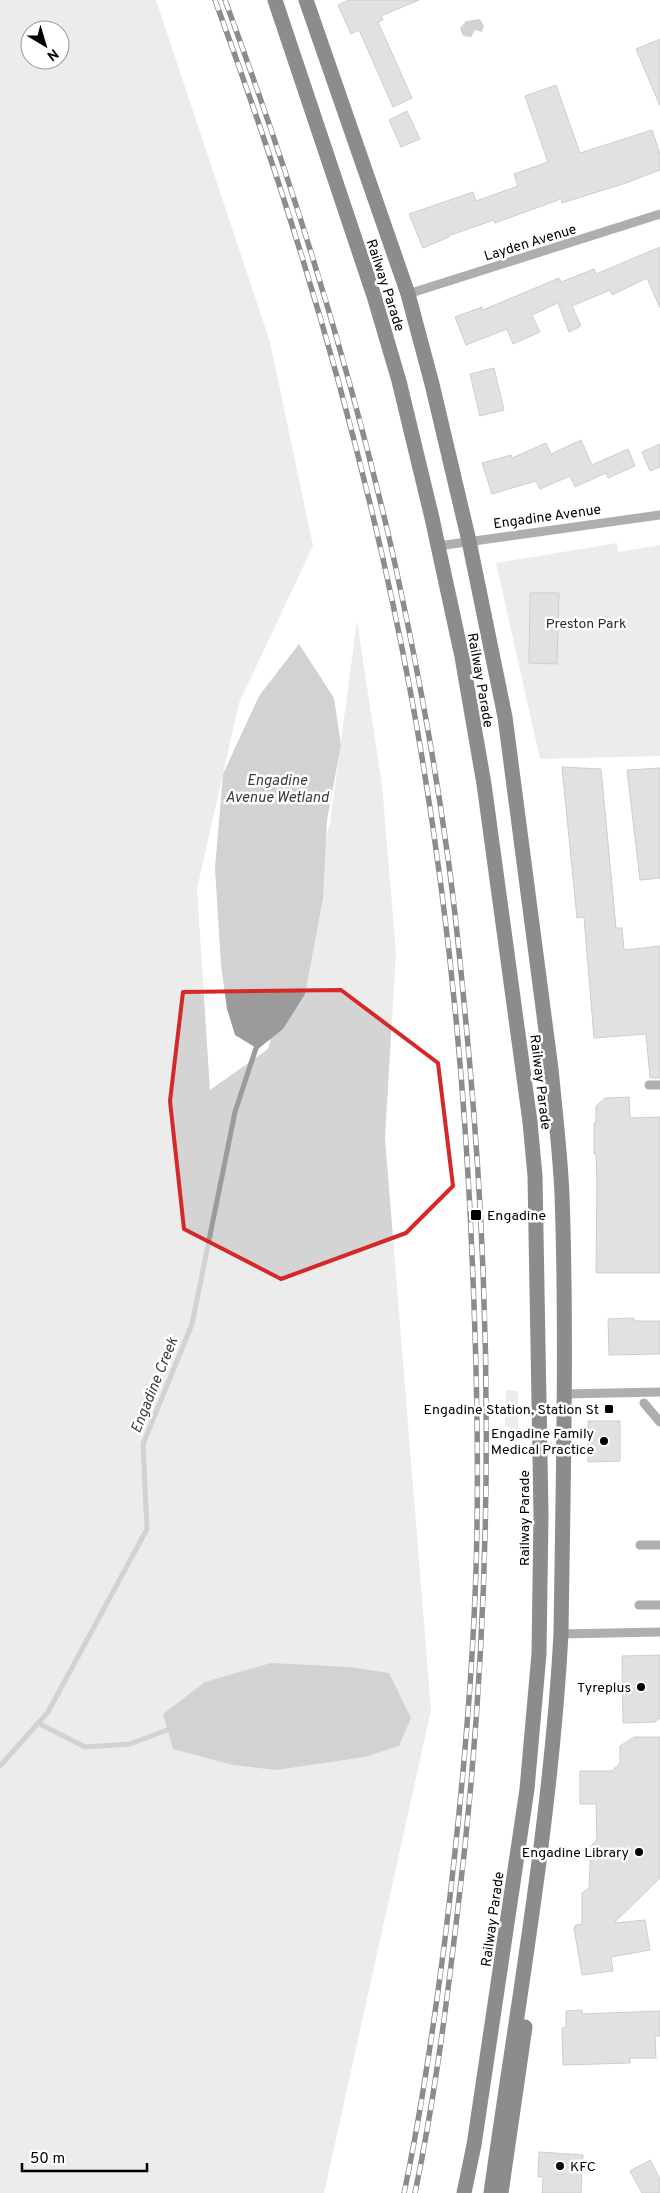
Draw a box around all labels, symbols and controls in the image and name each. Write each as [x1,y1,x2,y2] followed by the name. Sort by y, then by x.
[20,20,70,70] north arrow
[43,44,61,64] text: N
[482,221,579,266] street label: Layden Avenue
[362,237,407,334] street label: Railway Parade
[492,502,602,533] street label: Engadine Avenue
[546,616,626,633] park label: Preston Park
[463,632,496,729] street label: Railway Parade
[225,772,330,808] water label: Engadine Avenue Wetland
[525,1034,554,1131] street label: Railway Parade
[469,1208,483,1222] marker: Engadine
[487,1208,546,1225] place label: Engadine
[128,1335,183,1436] water label: Engadine Creek
[424,1402,599,1419] place label: Engadine Station, Station St
[603,1403,615,1415] marker: Engadine Station, Station St
[491,1426,594,1459] place label: Engadine Family Medical Practice
[598,1435,610,1447] marker: Engadine Family Medical Practice
[517,1470,534,1566] street label: Railway Parade
[577,1680,631,1697] place label: Tyreplus
[635,1681,647,1693] marker: Tyreplus
[522,1845,629,1862] place label: Engadine Library
[633,1846,645,1858] marker: Engadine Library
[478,1871,509,1968] street label: Railway Parade
[22,2140,148,2172] scale bar
[30,2150,65,2169] text: 50 m
[570,2159,596,2176] place label: KFC
[554,2160,566,2172] marker: KFC

